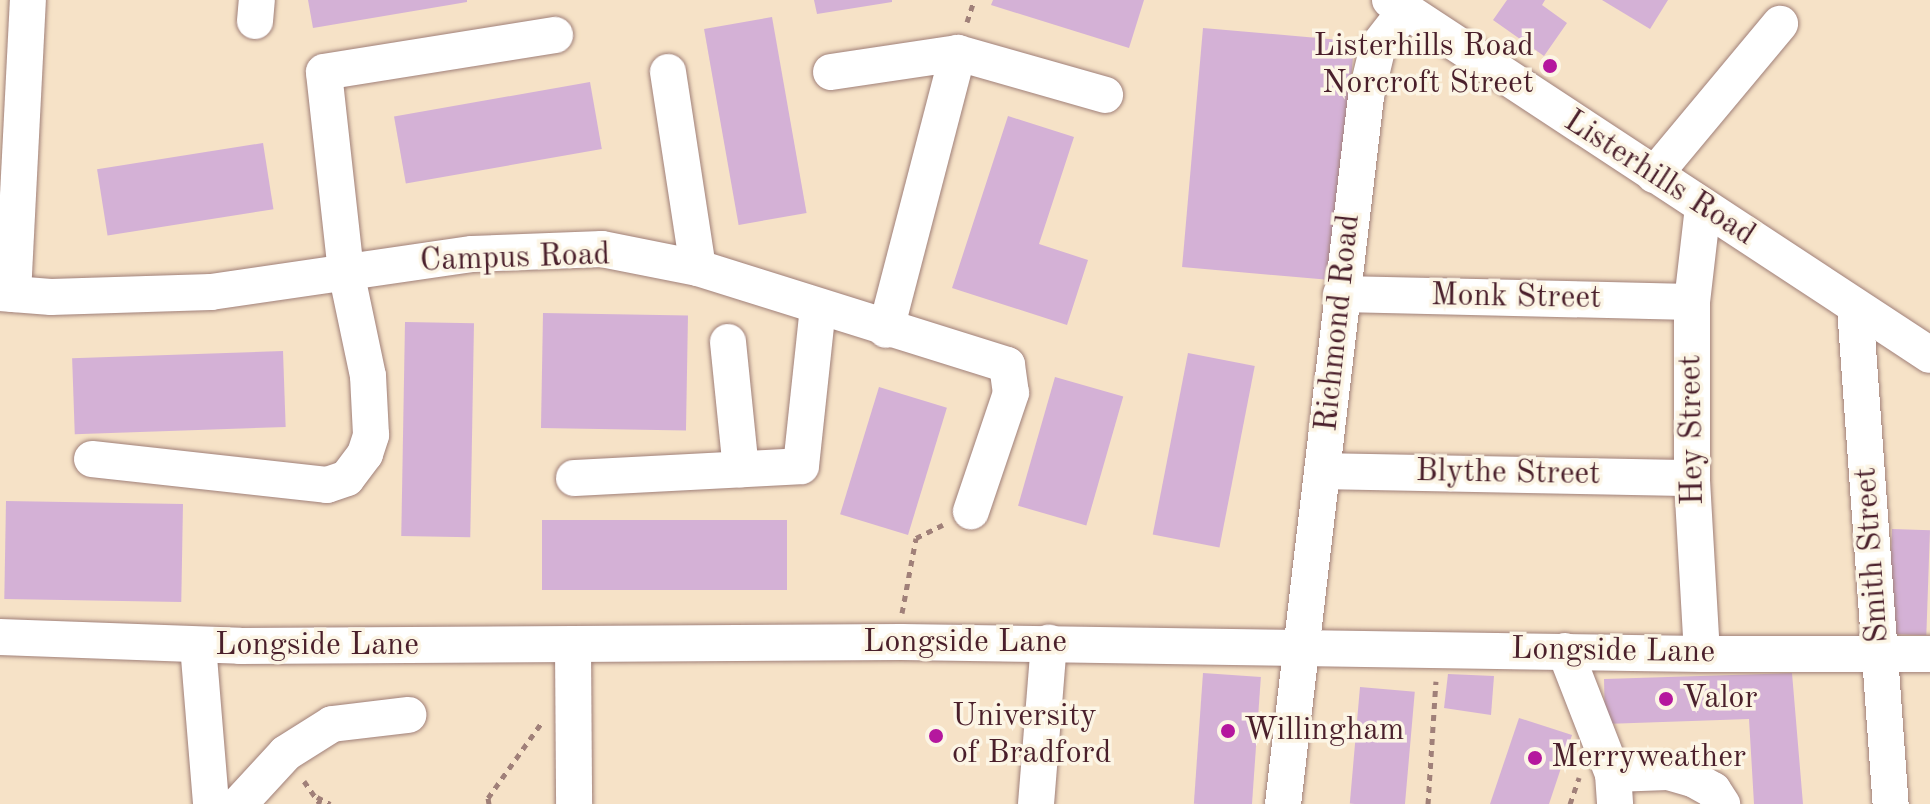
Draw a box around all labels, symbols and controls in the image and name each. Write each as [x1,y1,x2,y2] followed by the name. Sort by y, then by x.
[1314,29,1534,104] place label: Listerhills Road Norcroft Street
[1541,57,1559,75] marker: Listerhills Road Norcroft Street
[1556,103,1762,255] street label: Listerhills Road
[1308,212,1370,434] street label: Richmond Road
[419,236,611,282] street label: Campus Road
[1430,277,1602,319] street label: Monk Street
[1672,354,1714,506] street label: Hey Street
[1415,453,1601,495] street label: Blythe Street
[1848,466,1898,644] street label: Smith Street
[863,624,1067,662] street label: Longside Lane
[215,627,419,665] street label: Longside Lane
[1511,631,1715,673] street label: Longside Lane
[1682,680,1758,718] place label: Valor
[1657,690,1675,708] marker: Valor
[952,699,1111,774] place label: University of Bradford
[1244,712,1405,750] place label: Willingham
[1219,722,1237,740] marker: Willingham
[927,727,945,745] marker: University of Bradford
[1551,739,1746,777] place label: Merryweather
[1526,749,1544,767] marker: Merryweather

